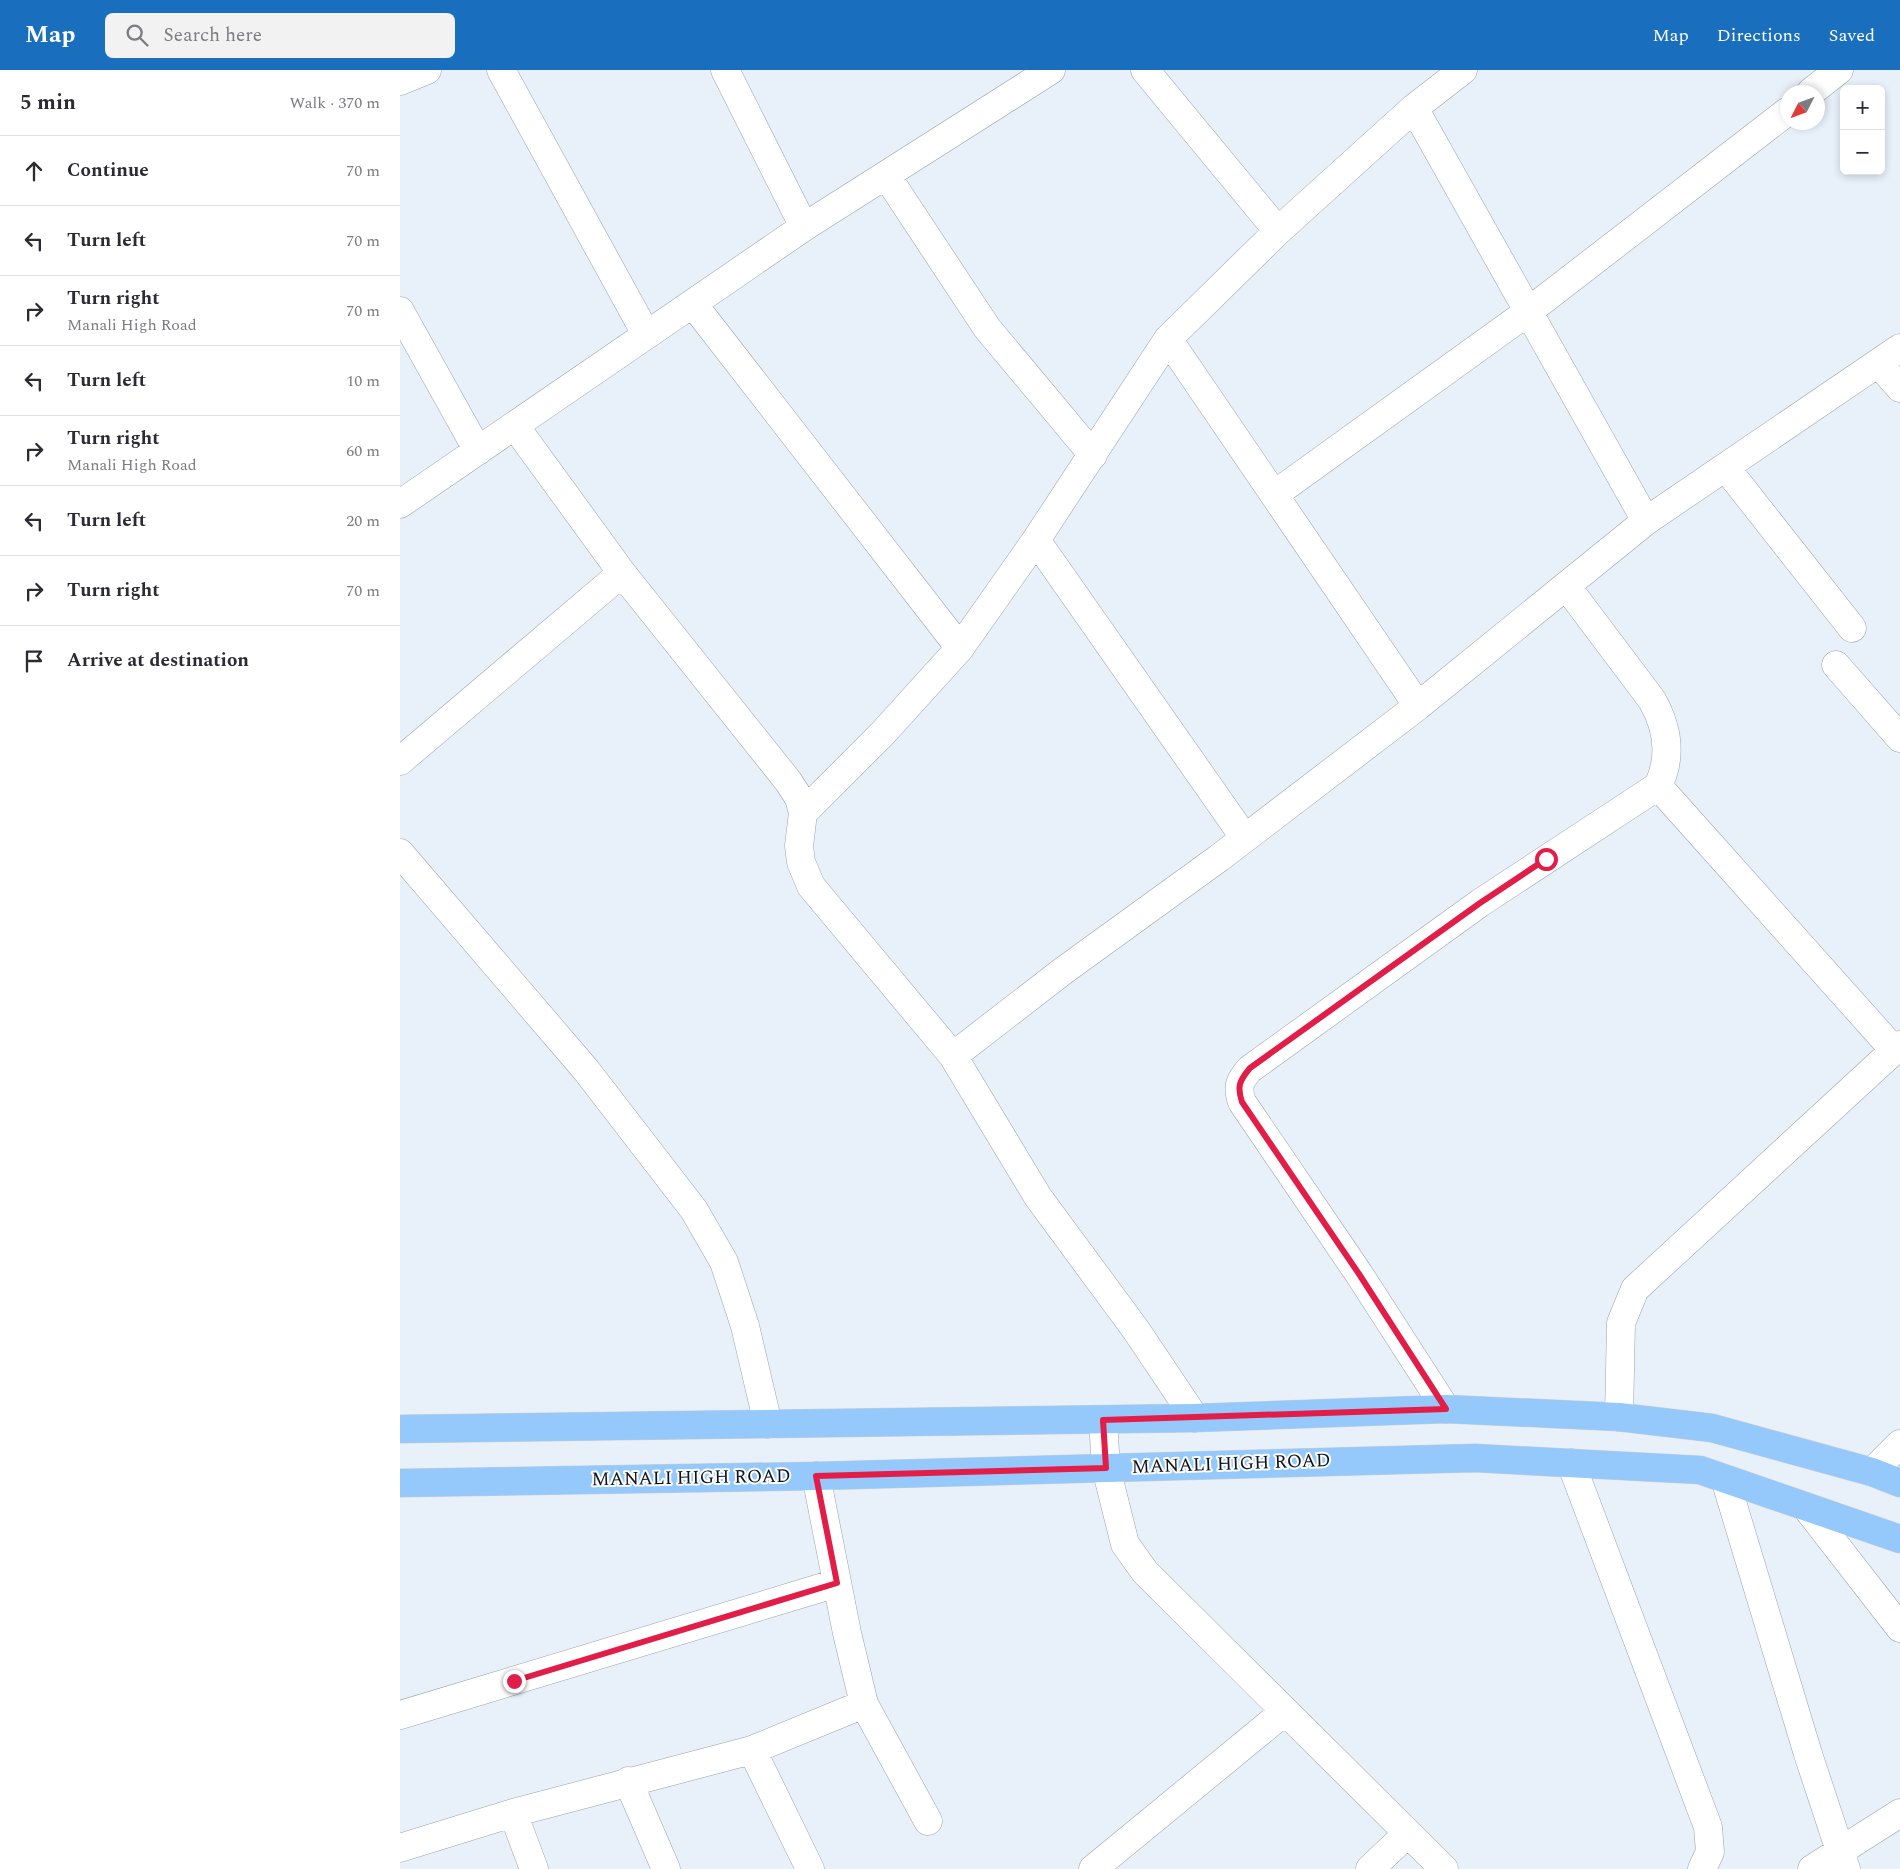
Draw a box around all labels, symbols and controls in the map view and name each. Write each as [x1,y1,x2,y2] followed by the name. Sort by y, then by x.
[105,13,455,58] search box
[25,17,75,53] text: Map
[123,21,151,49] icon: search
[163,21,262,50] text: Search here
[1653,22,1689,49] text: Map
[1717,22,1801,49] text: Directions
[1829,22,1875,49] text: Saved
[1780,85,1825,130] north arrow
[1840,85,1885,175] map controls
[1840,85,1885,130] button: +
[20,87,76,119] text: 5 min
[289,91,380,115] text: Walk · 370 m
[1840,130,1885,175] button: −
[67,156,149,185] text: Continue
[20,157,48,185] icon: ahead
[346,159,380,183] text: 70 m
[67,226,146,255] text: Turn left
[20,227,48,255] icon: left
[346,229,380,253] text: 70 m
[67,284,160,313] text: Turn right
[20,297,48,325] icon: right
[346,299,380,323] text: 70 m
[67,313,197,337] text: Manali High Road
[67,366,146,395] text: Turn left
[20,367,48,395] icon: left
[346,369,380,393] text: 10 m
[67,424,160,453] text: Turn right
[20,437,48,465] icon: right
[346,439,380,463] text: 60 m
[67,453,197,477] text: Manali High Road
[67,506,146,535] text: Turn left
[20,507,48,535] icon: left
[346,509,380,533] text: 20 m
[67,576,160,605] text: Turn right
[20,577,48,605] icon: right
[346,579,380,603] text: 70 m
[67,646,249,675] text: Arrive at destination
[20,647,48,675] icon: arrive
[1535,848,1558,871] route start
[1131,1446,1331,1482] street label: MANALI HIGH ROAD
[591,1462,791,1494] street label: MANALI HIGH ROAD
[503,1670,526,1693] route end

